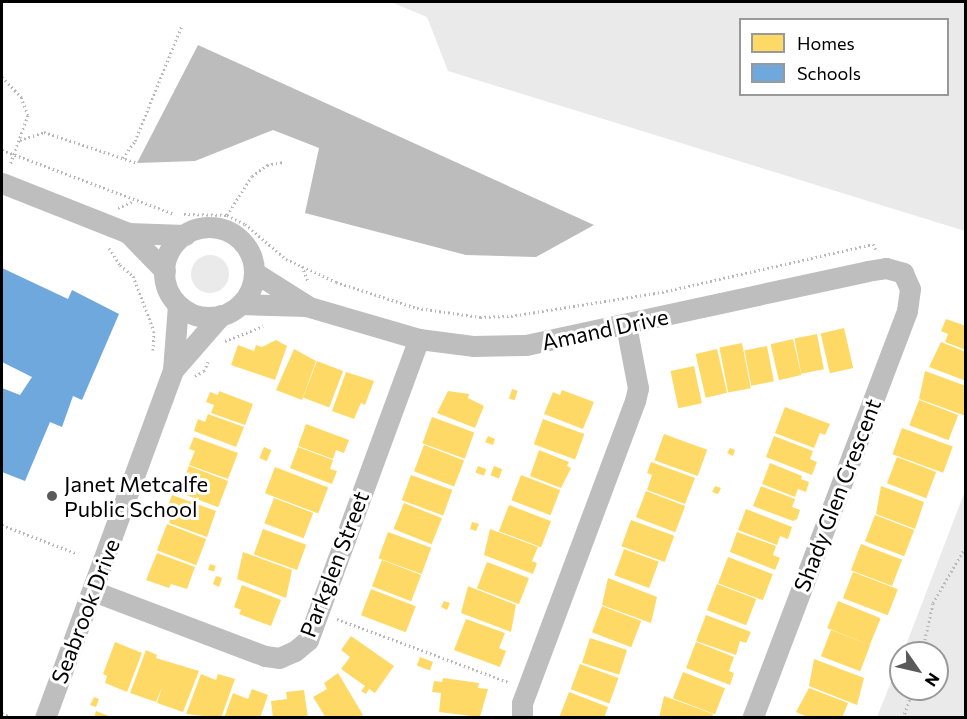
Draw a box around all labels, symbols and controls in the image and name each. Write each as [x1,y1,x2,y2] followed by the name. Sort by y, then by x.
[739,18,949,96] legend
[797,32,855,54] text: Homes
[797,62,861,84] text: Schools
[539,303,671,355] street label: Amand Drive
[788,395,886,595] street label: Shady Glen Crescent
[64,470,208,522] place label: Janet Metcalfe Public School
[294,487,374,641] street label: Parkglen Street
[45,489,59,503] marker: Janet Metcalfe Public School
[45,535,125,687] street label: Seabrook Drive
[889,641,949,701] north arrow
[921,670,944,691] text: N

